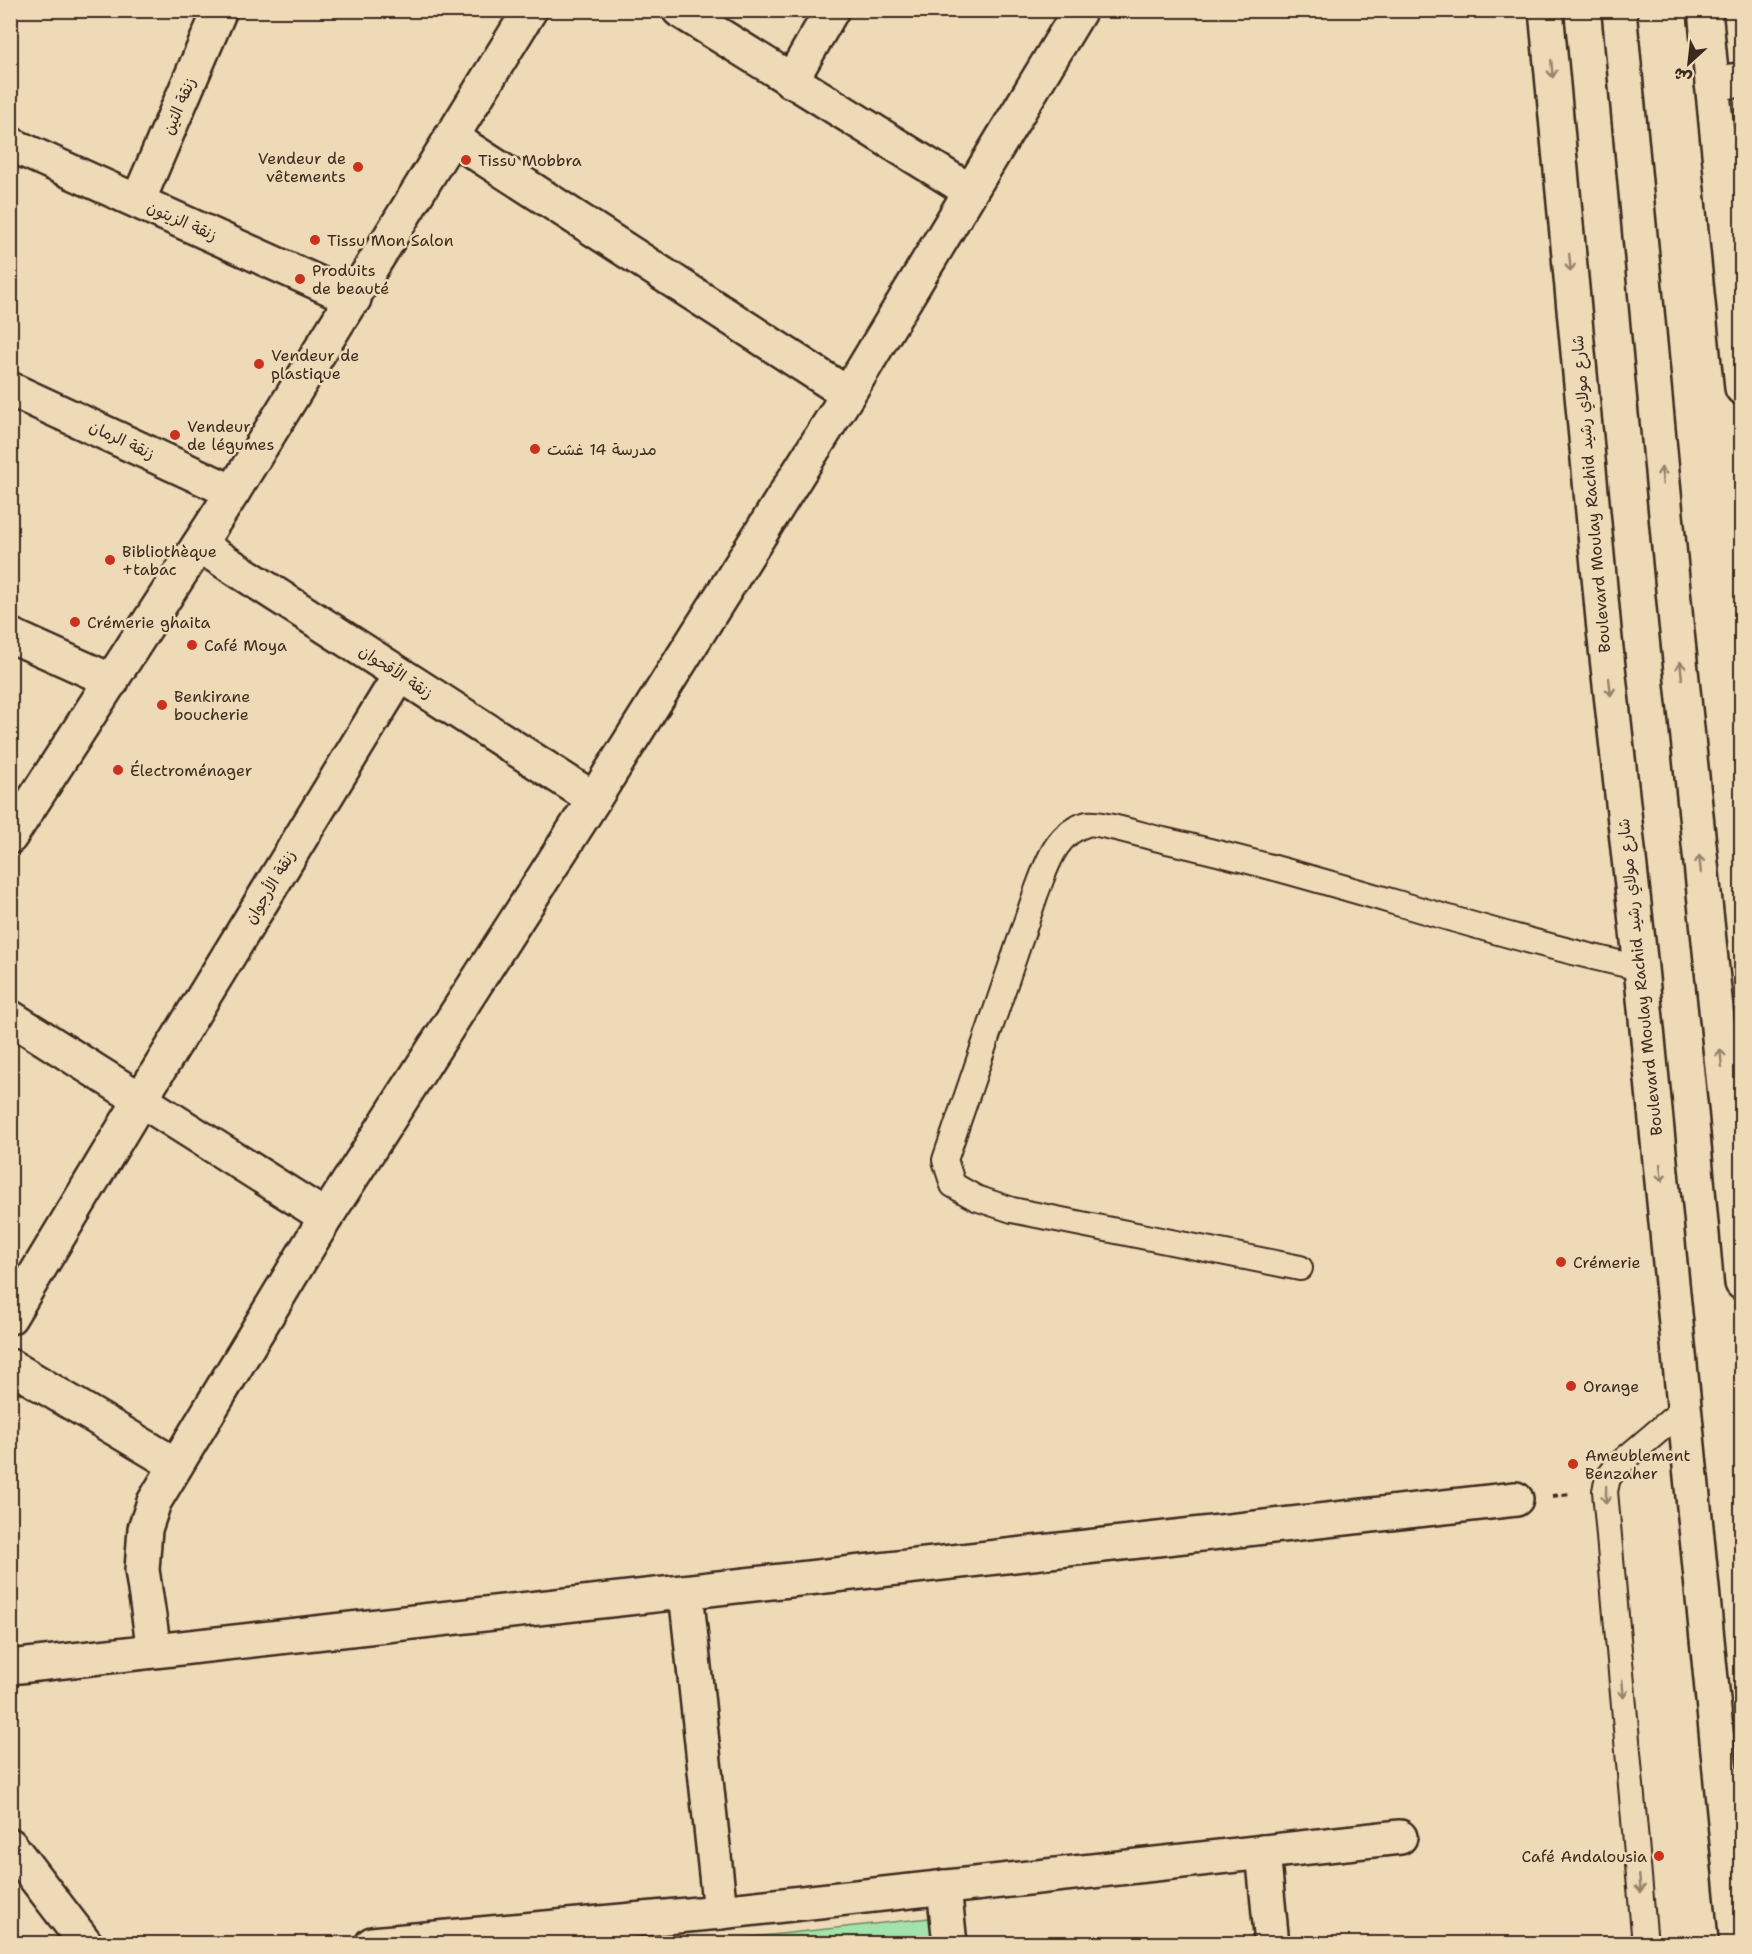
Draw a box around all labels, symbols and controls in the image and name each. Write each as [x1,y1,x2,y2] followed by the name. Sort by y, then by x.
[1659,33,1719,93] north arrow
[1547,58,1558,78] one-way arrow
[1670,63,1695,89] text: ش
[158,74,200,138] street label: زنقة التين
[258,148,346,187] place label: Vendeur de vêtements
[478,150,582,171] place label: Tissu Mobbra
[459,153,473,167] marker: Tissu Mobbra
[351,160,365,174] marker: Vendeur de vêtements
[144,196,220,246] street label: زنقة الزيتون
[327,230,454,251] place label: Tissu Mon Salon
[308,233,322,247] marker: Tissu Mon Salon
[1565,252,1576,272] one-way arrow
[312,260,389,299] place label: Produits de beauté
[293,272,307,286] marker: Produits de beauté
[1567,334,1616,654] street label: Boulevard Moulay Rachid شارع مولاي رشيد
[271,345,359,384] place label: Vendeur de plastique
[252,357,266,371] marker: Vendeur de plastique
[86,416,158,464] street label: زنقة الرمان
[187,416,274,455] place label: Vendeur de légumes
[168,428,182,442] marker: Vendeur de légumes
[547,439,657,460] place label: مدرسة 14 غشت
[528,442,542,456] marker: مدرسة 14 غشت
[1656,466,1667,486] one-way arrow
[122,541,217,580] place label: Bibliothèque +tabac
[103,553,117,567] marker: Bibliothèque +tabac
[87,612,210,633] place label: Crémerie ghaita
[68,615,82,629] marker: Crémerie ghaita
[204,635,287,656] place label: Café Moya
[185,638,199,652] marker: Café Moya
[355,640,437,704] street label: زنقة الأقحوان
[1675,660,1686,680] one-way arrow
[1604,677,1615,696] one-way arrow
[174,686,250,725] place label: Benkirane boucherie
[155,698,169,712] marker: Benkirane boucherie
[130,760,252,781] place label: Électroménager
[111,763,125,777] marker: Électroménager
[1613,817,1668,1137] street label: Boulevard Moulay Rachid شارع مولاي رشيد
[240,846,300,928] street label: زنقة الأرجوان
[1695,854,1706,874] one-way arrow
[1715,1048,1726,1068] one-way arrow
[1656,1163,1667,1183] one-way arrow
[1573,1252,1641,1273] place label: Crémerie
[1554,1255,1568,1269] marker: Crémerie
[1583,1376,1639,1397] place label: Orange
[1564,1379,1578,1393] marker: Orange
[1585,1445,1691,1484] place label: Ameublement Benzaher
[1566,1457,1580,1471] marker: Ameublement Benzaher
[1601,1485,1612,1505] one-way arrow
[1617,1679,1628,1699] one-way arrow
[1521,1846,1647,1867] place label: Café Andalousia
[1652,1849,1666,1863] marker: Café Andalousia
[1635,1873,1646,1893] one-way arrow

